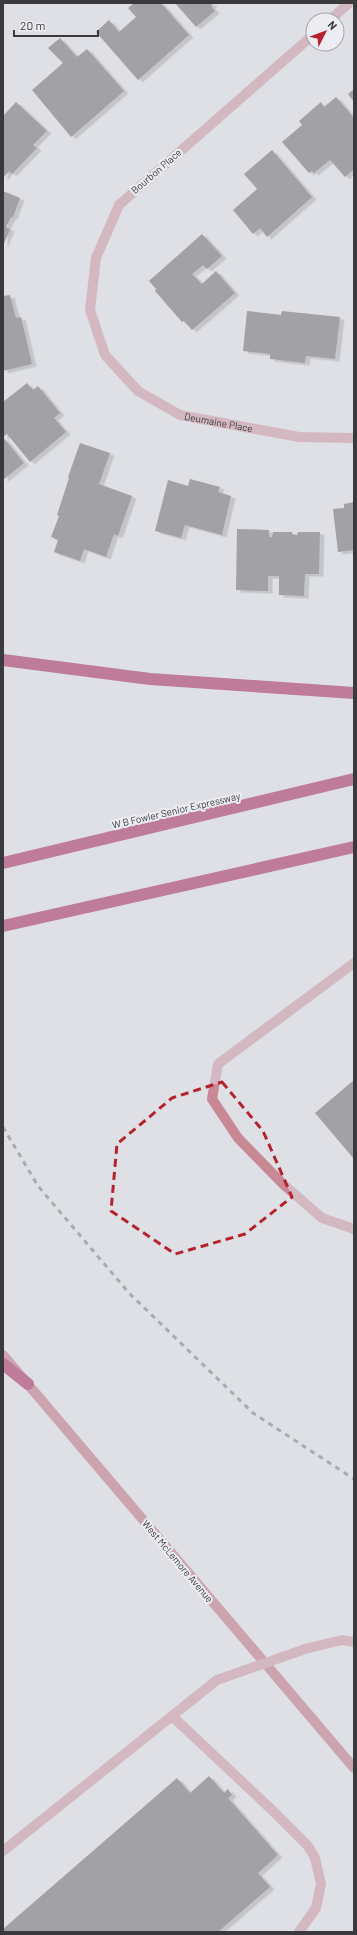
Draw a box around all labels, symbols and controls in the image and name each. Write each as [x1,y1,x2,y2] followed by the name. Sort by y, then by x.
[14,12,98,38] scale bar
[305,12,345,52] north arrow
[20,18,46,32] text: 20 m
[326,18,340,32] text: N
[128,146,184,196] street label: Bourbon Place
[183,410,254,434] street label: Deumaine Place
[111,789,242,831] street label: W B Fowler Senior Expressway
[140,1517,216,1605] street label: West McLemore Avenue

